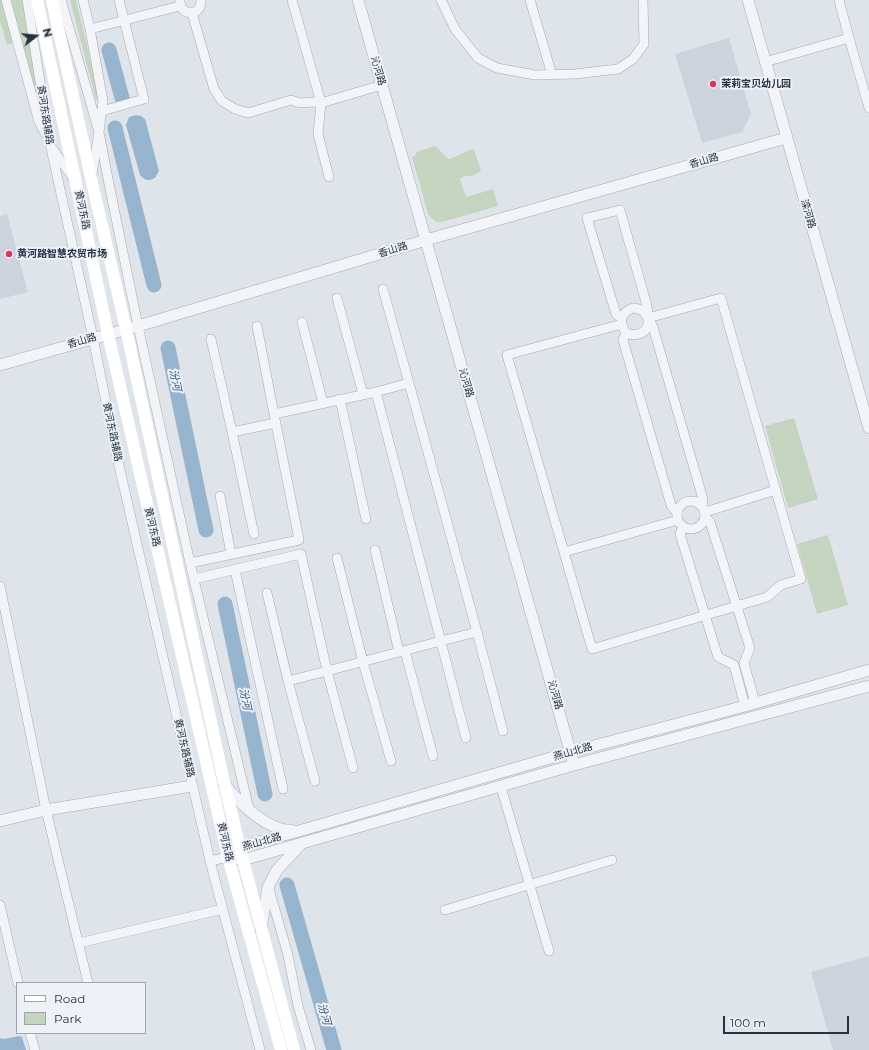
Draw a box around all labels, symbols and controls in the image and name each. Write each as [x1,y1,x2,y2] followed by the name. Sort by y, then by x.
[16,16,56,56] north arrow
[40,26,55,39] text: N
[368,55,388,87] street label: 沁河路
[721,78,791,90] place label: 茉莉宝贝幼儿园
[708,79,718,89] marker: 茉莉宝贝幼儿园
[34,84,56,146] street label: 黄河东路辅路
[688,151,720,171] street label: 香山路
[72,189,92,231] street label: 黄河东路
[798,198,818,230] street label: 滦河路
[377,240,409,260] street label: 香山路
[17,248,107,260] place label: 黄河路智慧农贸市场
[4,249,14,259] marker: 黄河路智慧农贸市场
[66,331,98,351] street label: 香山路
[456,367,476,399] street label: 沁河路
[166,368,184,392] water label: 汾河
[100,401,124,463] street label: 黄河东路辅路
[142,506,162,548] street label: 黄河东路
[545,679,565,711] street label: 沁河路
[236,687,254,711] water label: 汾河
[171,717,197,779] street label: 黄河东路辅路
[552,741,594,763] street label: 燕山北路
[215,821,235,863] street label: 黄河东路
[241,831,283,853] street label: 燕山北路
[16,982,146,1034] legend
[54,991,85,1006] text: Road
[315,1002,333,1026] water label: 汾河
[725,1008,851,1034] scale bar
[54,1011,81,1026] text: Park
[730,1015,766,1030] text: 100 m

